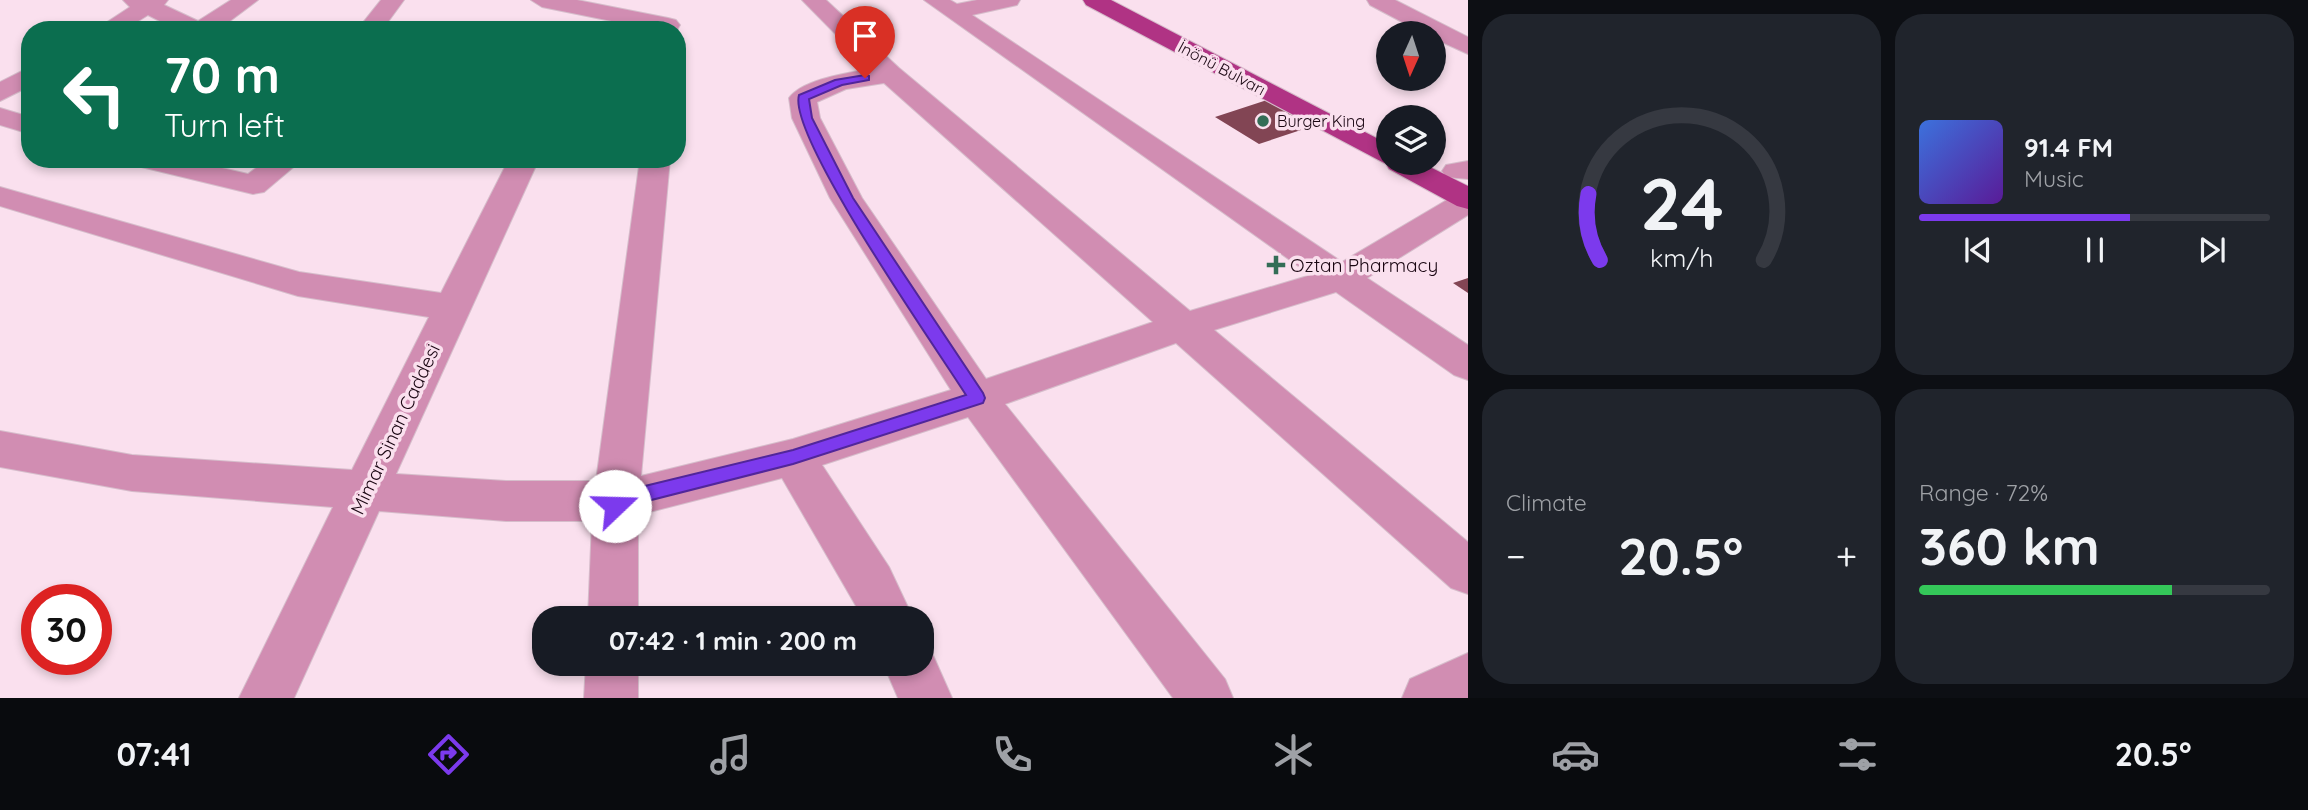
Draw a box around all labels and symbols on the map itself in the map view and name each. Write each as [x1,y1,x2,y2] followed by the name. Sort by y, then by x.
[835,6,895,78] pin
[1376,21,1446,91] north arrow
[1175,37,1269,99] street label: İnönü Bulvarı
[1277,111,1365,131] place label: Burger King
[1255,113,1271,129] marker: Burger King
[1290,253,1438,277] place label: Oztan Pharmacy
[1268,257,1284,273] marker: Oztan Pharmacy
[345,340,445,518] street label: Mimar Sinan Caddesi
[578,469,652,543] position arrow
[21,584,112,675] speed limit sign: 30

